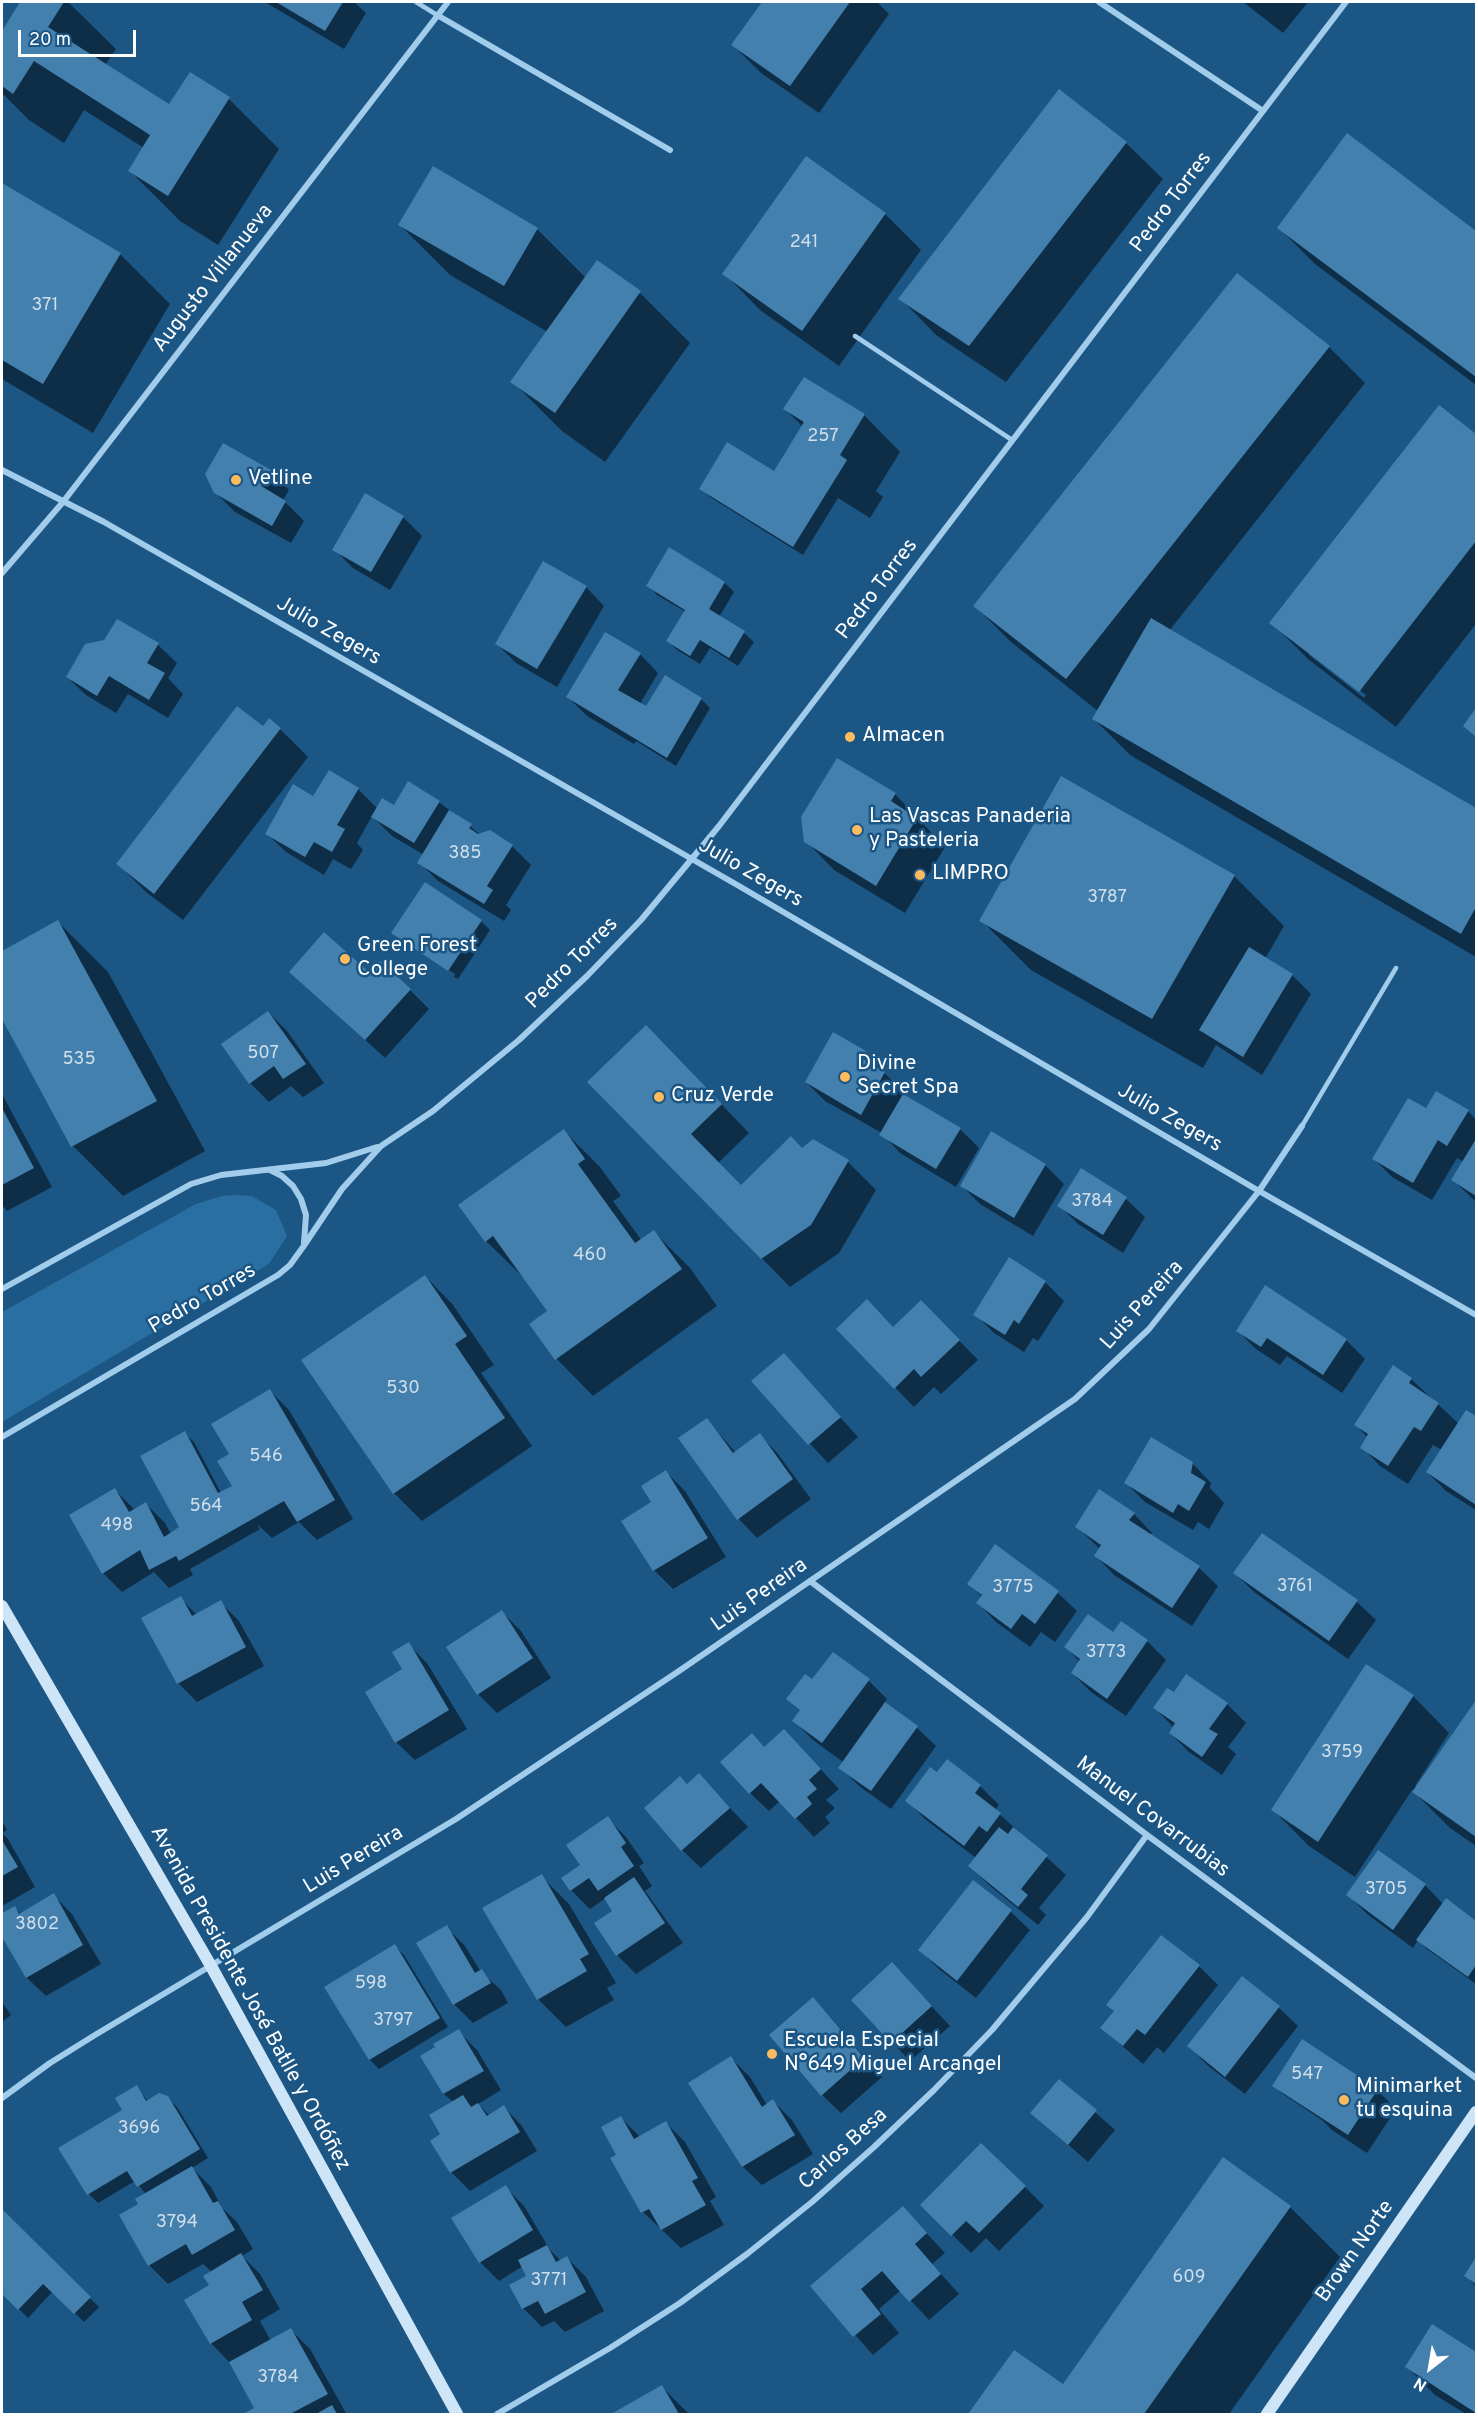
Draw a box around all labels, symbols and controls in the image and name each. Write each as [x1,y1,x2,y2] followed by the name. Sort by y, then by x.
[21,18,140,56] scale bar
[29,29,71,52] text: 20 m
[1126,148,1218,258] street label: Pedro Torres
[148,200,280,358] street label: Augusto Villanueva
[790,232,818,254] house number: 241
[31,295,59,317] house number: 371
[807,426,839,448] house number: 257
[248,467,313,493] place label: Vetline
[229,473,243,487] marker: Vetline
[832,535,924,645] street label: Pedro Torres
[271,592,385,672] street label: Julio Zegers
[862,724,945,750] place label: Almacen
[843,730,857,744] marker: Almacen
[869,805,1071,855] place label: Las Vascas Panaderia y Pasteleria
[850,823,864,837] marker: Las Vascas Panaderia y Pasteleria
[693,834,807,914] street label: Julio Zegers
[448,843,482,865] house number: 385
[932,862,1009,888] place label: LIMPRO
[913,868,927,882] marker: LIMPRO
[1087,887,1127,909] house number: 3787
[522,913,624,1015] street label: Pedro Torres
[357,934,477,984] place label: Green Forest College
[338,952,352,966] marker: Green Forest College
[247,1043,279,1065] house number: 507
[62,1049,96,1071] house number: 535
[857,1052,959,1102] place label: Divine Secret Spa
[838,1070,852,1084] marker: Divine Secret Spa
[1112,1079,1226,1159] street label: Julio Zegers
[671,1084,774,1110] place label: Cruz Verde
[652,1090,666,1104] marker: Cruz Verde
[1071,1191,1113,1213] house number: 3784
[573,1245,607,1267] house number: 460
[1096,1256,1190,1356] street label: Luis Pereira
[145,1259,261,1341] street label: Pedro Torres
[386,1378,420,1400] house number: 530
[249,1446,283,1468] house number: 546
[189,1496,223,1518] house number: 564
[101,1515,133,1537] house number: 498
[707,1554,813,1638] street label: Luis Pereira
[1277,1576,1313,1598] house number: 3761
[992,1577,1034,1599] house number: 3775
[1086,1642,1126,1664] house number: 3773
[1321,1742,1363,1764] house number: 3759
[1070,1752,1234,1884] street label: Manuel Covarrubias
[300,1821,408,1901] street label: Luis Pereira
[143,1822,355,2176] street label: Avenida Presidente José Batlle y Ordóñez
[1365,1879,1407,1901] house number: 3705
[15,1914,59,1936] house number: 3802
[355,1973,387,1995] house number: 598
[373,2010,413,2032] house number: 3797
[784,2029,1002,2079] place label: Escuela Especial N°649 Miguel Arcangel
[765,2047,779,2061] marker: Escuela Especial N°649 Miguel Arcangel
[1291,2064,1323,2086] house number: 547
[1356,2075,1462,2125] place label: Minimarket tu esquina
[1337,2093,1351,2107] marker: Minimarket tu esquina
[795,2104,893,2196] street label: Carlos Besa
[118,2118,160,2140] house number: 3696
[1312,2196,1400,2308] street label: Brown Norte
[156,2212,198,2234] house number: 3794
[1172,2267,1206,2289] house number: 609
[530,2270,568,2292] house number: 3771
[1400,2338,1460,2398] north arrow
[257,2367,299,2389] house number: 3784
[1411,2372,1431,2395] text: N

